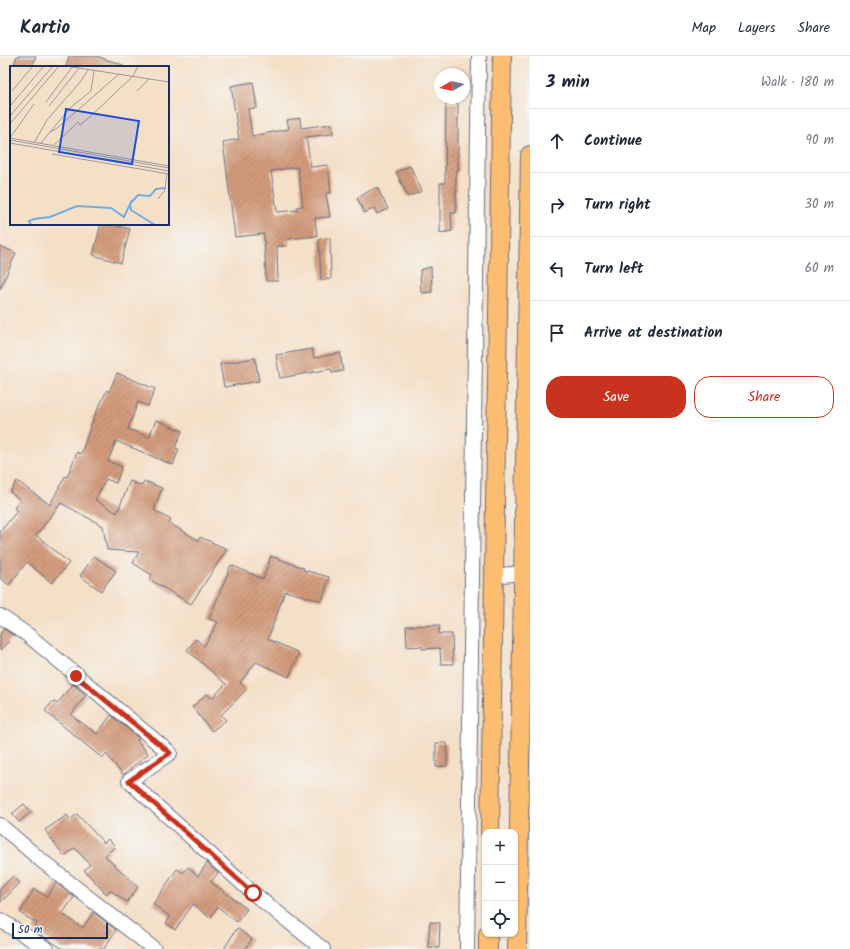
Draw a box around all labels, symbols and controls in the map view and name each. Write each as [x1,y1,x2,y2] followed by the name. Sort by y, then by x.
[20,13,70,43] text: Kartio
[692,17,716,39] text: Map
[738,17,776,39] text: Layers
[798,17,830,39] text: Share
[10,66,169,225] inset map
[434,68,470,104] north arrow
[546,69,590,96] text: 3 min
[761,72,834,93] text: Walk · 180 m
[584,129,642,153] text: Continue
[546,130,568,152] icon: ahead
[806,130,834,151] text: 90 m
[584,193,651,217] text: Turn right
[546,194,568,216] icon: right
[805,194,834,215] text: 30 m
[584,257,644,281] text: Turn left
[546,258,568,280] icon: left
[805,258,834,279] text: 60 m
[584,321,723,345] text: Arrive at destination
[546,322,568,344] icon: arrive
[546,376,686,418] button: Save
[694,376,834,418] button: Share
[67,667,85,685] route end
[482,829,518,937] map controls
[482,829,518,865] button: +
[482,865,518,901] button: −
[244,884,262,902] route start
[482,901,518,937] button: locate
[12,921,108,940] scale bar
[18,921,43,939] text: 50 m

